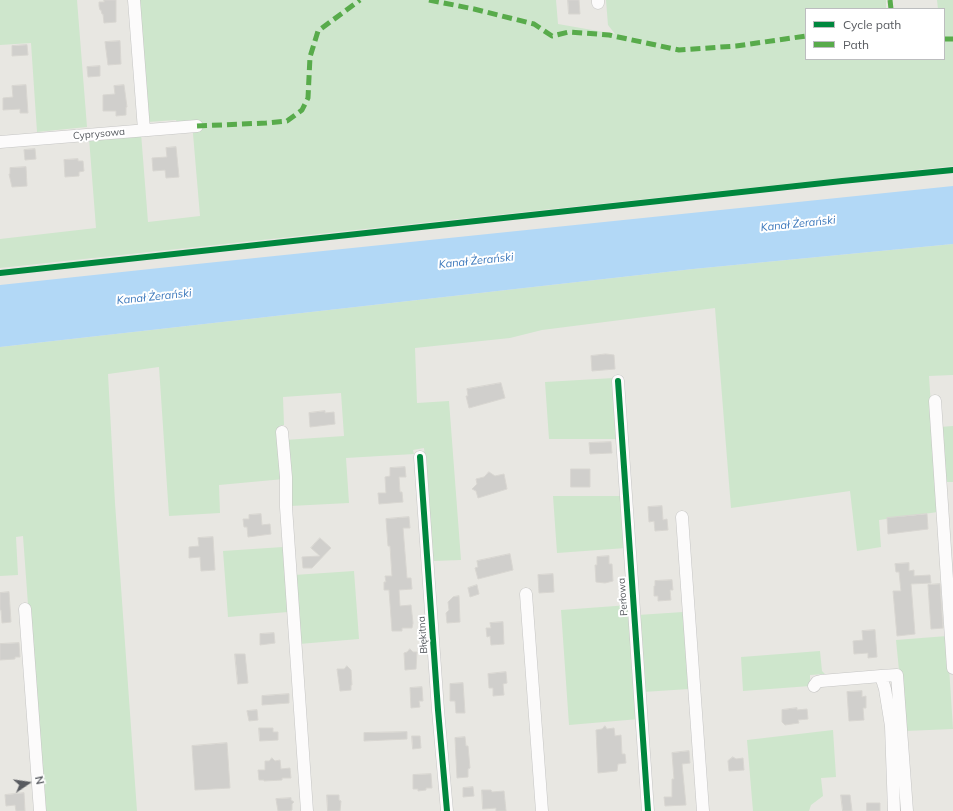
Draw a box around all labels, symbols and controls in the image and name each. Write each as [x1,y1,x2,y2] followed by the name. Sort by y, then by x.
[805,8,945,60] legend
[843,17,901,32] text: Cycle path
[843,37,869,52] text: Path
[72,126,126,142] street label: Cyprysowa
[760,214,836,234] water label: Kanał Żerański
[438,251,514,271] water label: Kanał Żerański
[116,287,192,307] water label: Kanał Żerański
[616,578,630,616] street label: Perłowa
[416,616,430,654] street label: Błękitna
[8,763,48,803] north arrow
[32,775,47,786] text: N

